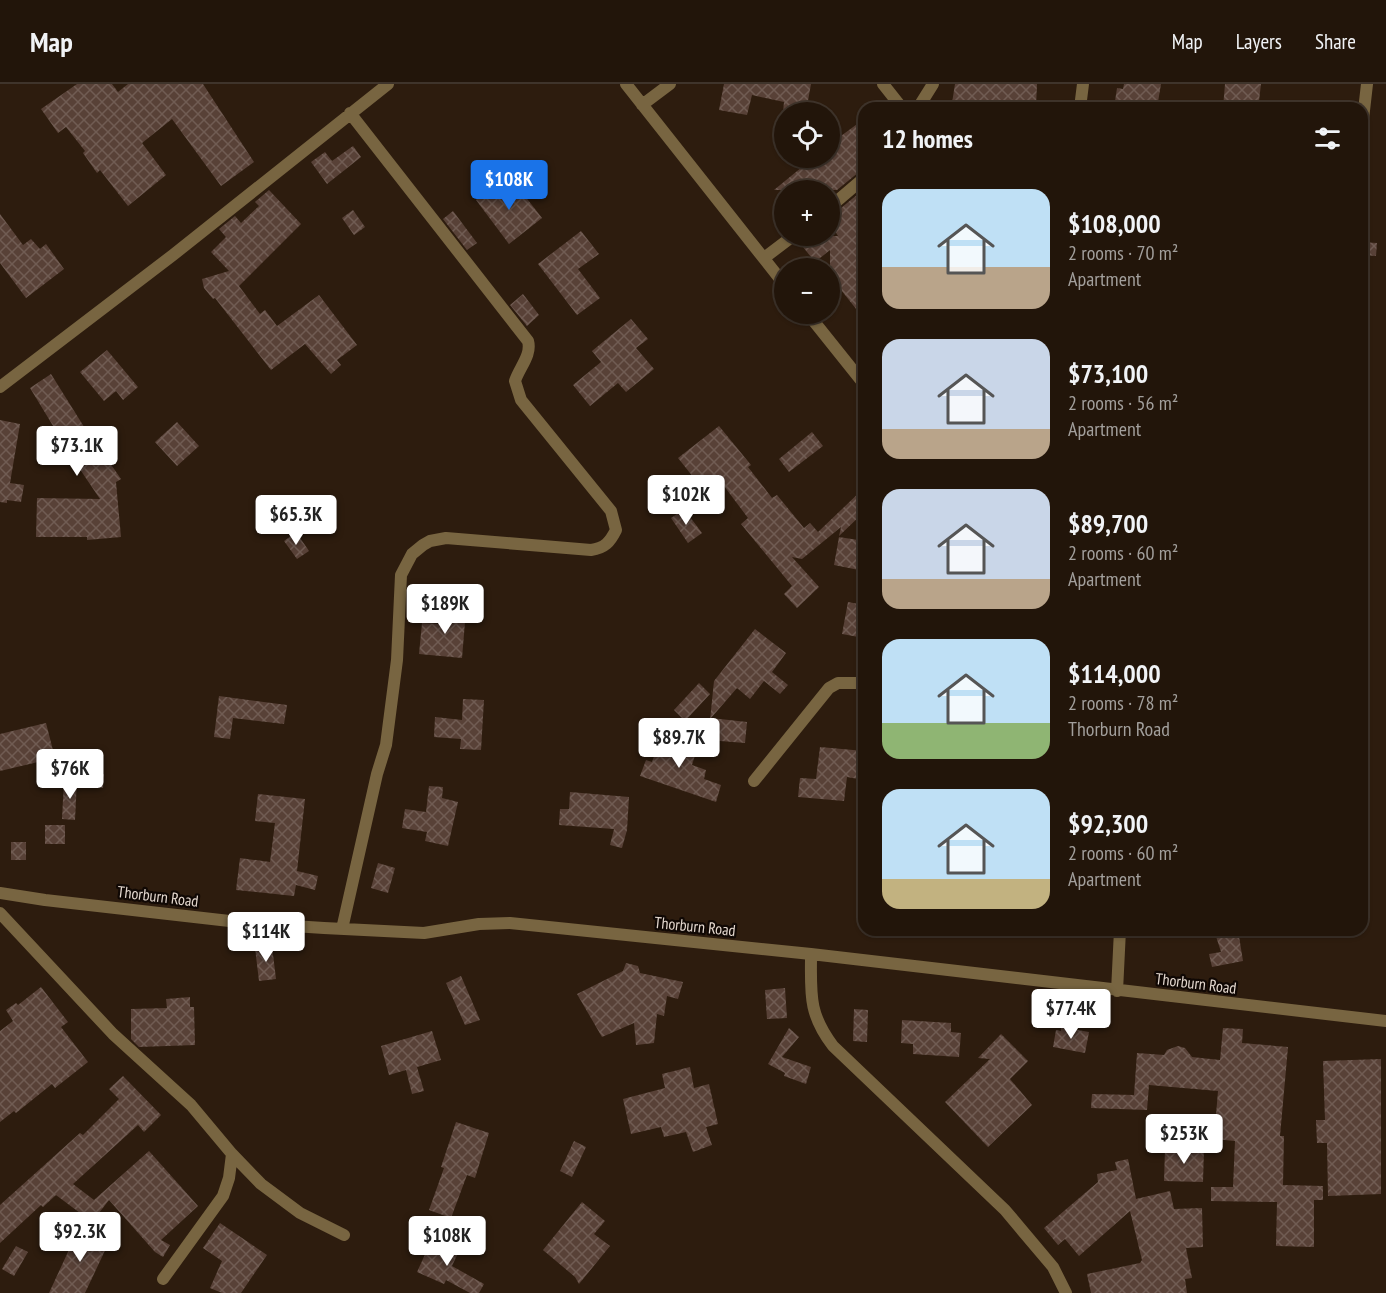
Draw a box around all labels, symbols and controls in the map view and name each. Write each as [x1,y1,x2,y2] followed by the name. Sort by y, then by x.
[30,23,73,60] text: Map
[1172,28,1203,55] text: Map
[1236,28,1282,55] text: Layers
[1315,28,1356,55] text: Share
[774,102,840,324] map controls
[774,102,840,168] button: locate
[882,122,973,155] text: 12 homes
[1311,122,1344,155] icon: filters
[467,160,551,211] pin: $108K
[485,166,533,192] text: $108K
[774,180,840,246] button: +
[1068,207,1161,240] text: $108,000
[930,213,1002,285] icon: home
[1068,240,1178,266] text: 2 rooms · 70 m²
[774,258,840,324] button: −
[1068,266,1141,292] text: Apartment
[1068,357,1148,390] text: $73,100
[930,363,1002,435] icon: home
[1068,390,1178,416] text: 2 rooms · 56 m²
[1068,416,1141,442] text: Apartment
[28,426,126,477] pin: $73.1K
[51,432,103,458] text: $73.1K
[644,475,728,526] pin: $102K
[662,481,710,507] text: $102K
[247,495,345,546] pin: $65.3K
[270,501,322,527] text: $65.3K
[1068,507,1148,540] text: $89,700
[930,513,1002,585] icon: home
[1068,540,1178,566] text: 2 rooms · 60 m²
[1068,566,1141,592] text: Apartment
[403,584,487,635] pin: $189K
[421,590,469,616] text: $189K
[1068,657,1161,690] text: $114,000
[930,663,1002,735] icon: home
[1068,690,1178,716] text: 2 rooms · 78 m²
[1068,716,1170,742] text: Thorburn Road
[630,718,728,769] pin: $89.7K
[653,724,705,750] text: $89.7K
[34,749,106,800] pin: $76K
[50,755,90,781] text: $76K
[1068,807,1148,840] text: $92,300
[930,813,1002,885] icon: home
[1068,840,1178,866] text: 2 rooms · 60 m²
[1068,866,1141,892] text: Apartment
[116,881,200,911] street label: Thorburn Road
[224,912,308,963] pin: $114K
[653,912,737,940] street label: Thorburn Road
[242,918,290,944] text: $114K
[1154,968,1238,998] street label: Thorburn Road
[1022,989,1120,1040] pin: $77.4K
[1046,995,1096,1021] text: $77.4K
[1142,1114,1226,1165] pin: $253K
[1160,1120,1208,1146] text: $253K
[31,1212,129,1263] pin: $92.3K
[405,1216,489,1267] pin: $108K
[54,1218,106,1244] text: $92.3K
[423,1222,471,1248] text: $108K

